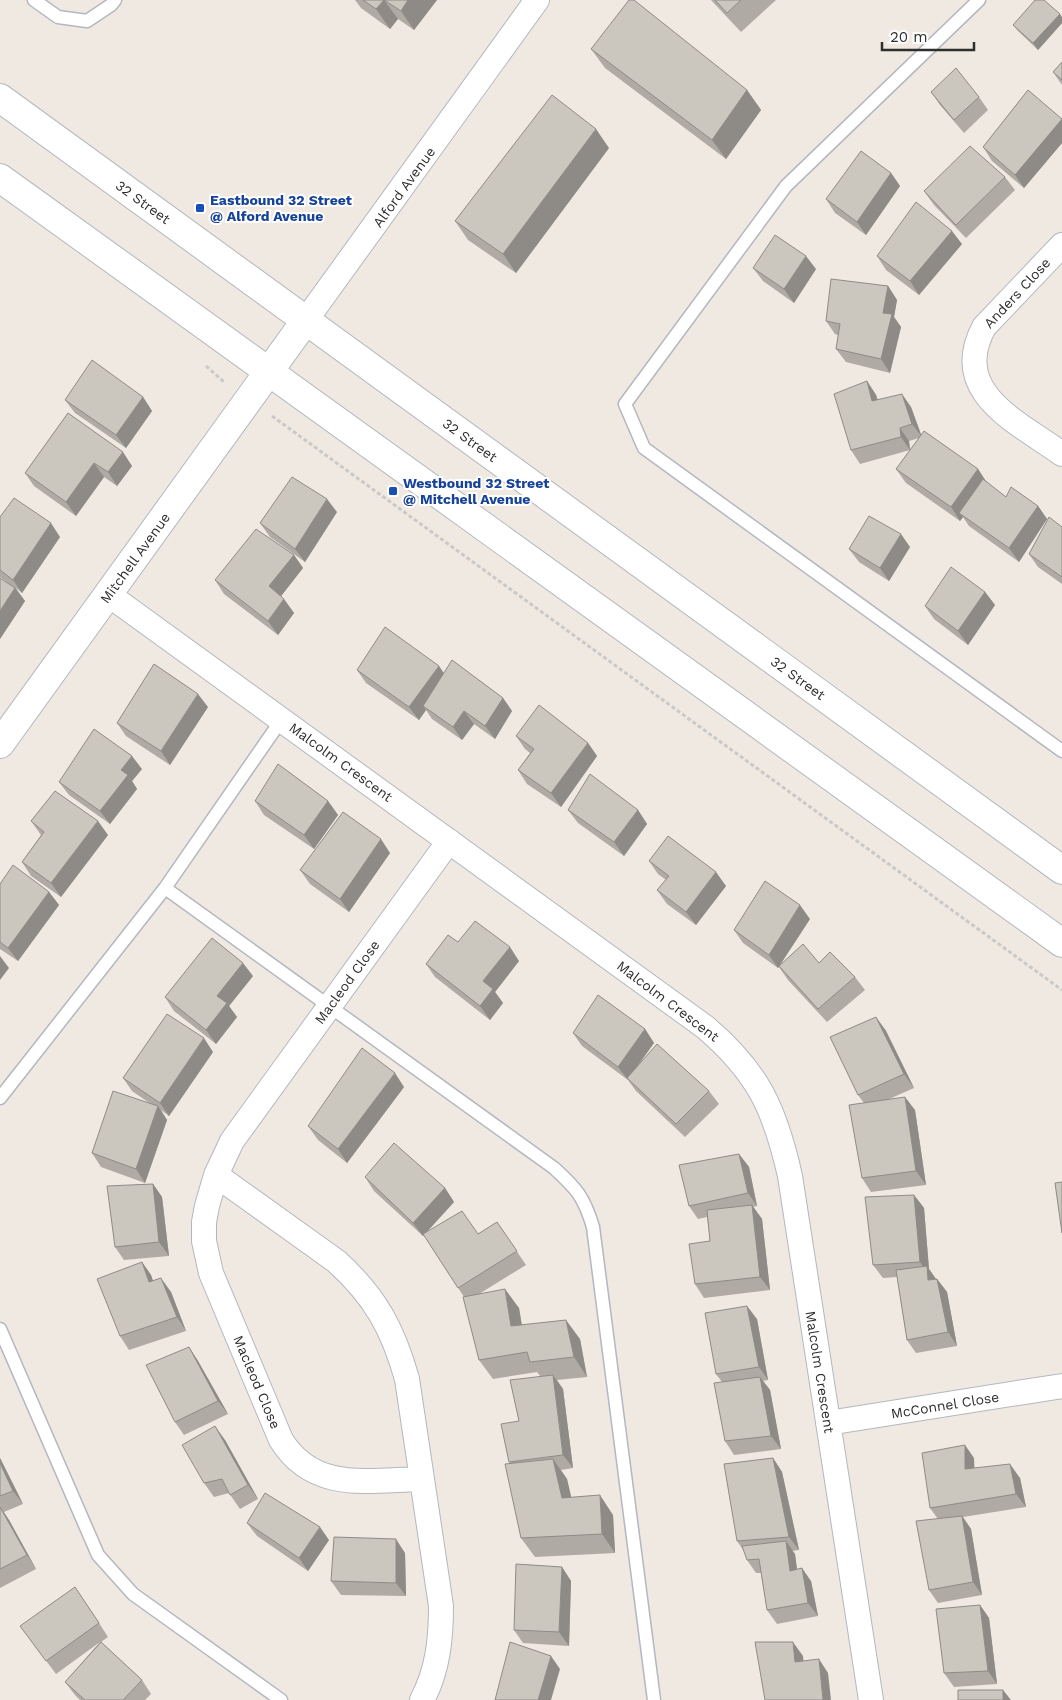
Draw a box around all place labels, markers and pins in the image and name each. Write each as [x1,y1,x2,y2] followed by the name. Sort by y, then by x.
[210,192,352,224] place label: Eastbound 32 Street @ Alford Avenue
[194,202,206,214] marker: Eastbound 32 Street @ Alford Avenue
[403,475,549,507] place label: Westbound 32 Street @ Mitchell Avenue
[387,485,399,497] marker: Westbound 32 Street @ Mitchell Avenue

